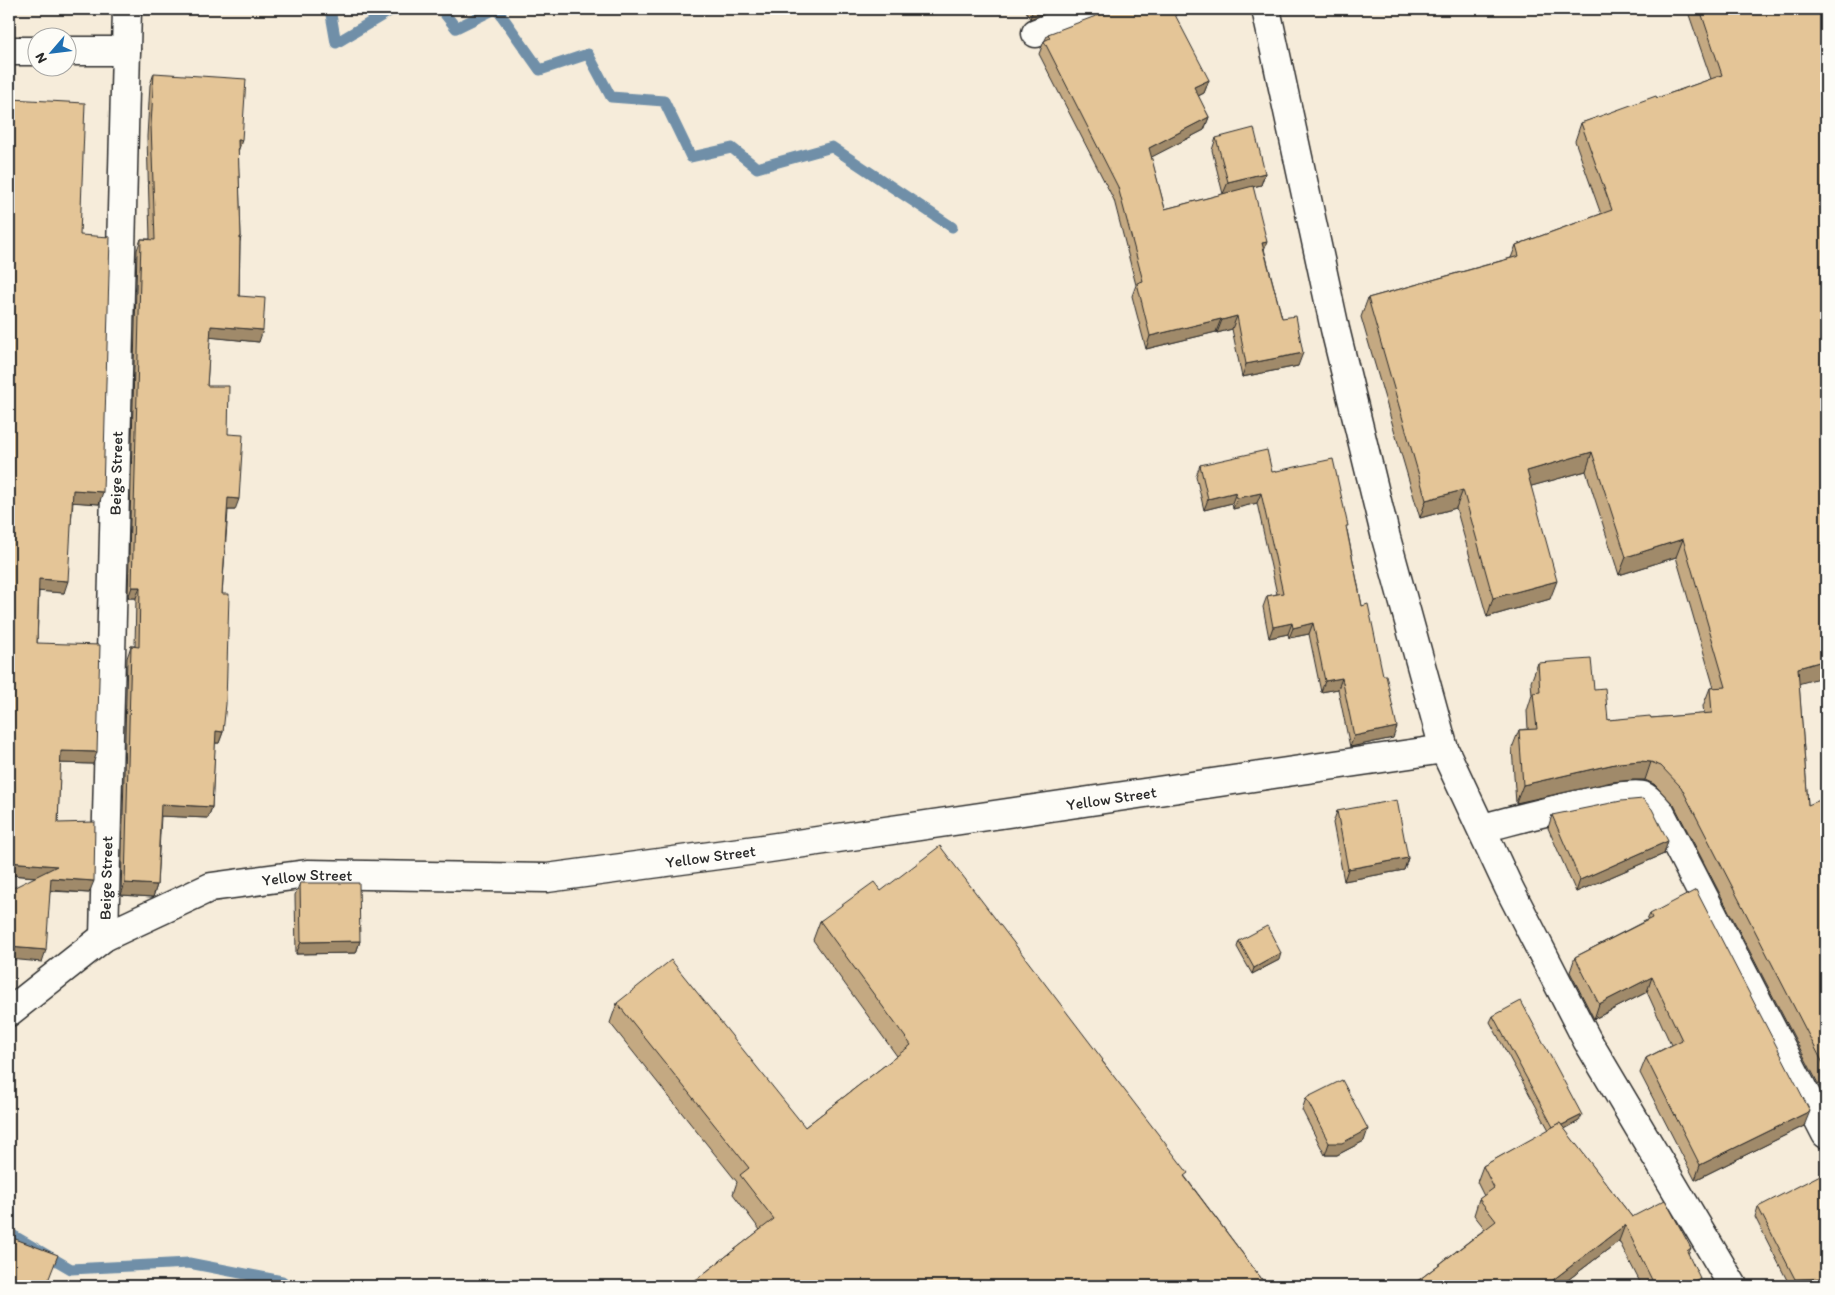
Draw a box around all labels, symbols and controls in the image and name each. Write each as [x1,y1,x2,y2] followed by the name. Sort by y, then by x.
[28,28,78,78] north arrow
[31,50,51,66] text: N
[105,431,127,516] street label: Beige Street
[1065,782,1158,814] street label: Yellow Street
[95,836,117,920] street label: Beige Street
[664,841,757,872] street label: Yellow Street
[261,865,353,890] street label: Yellow Street

